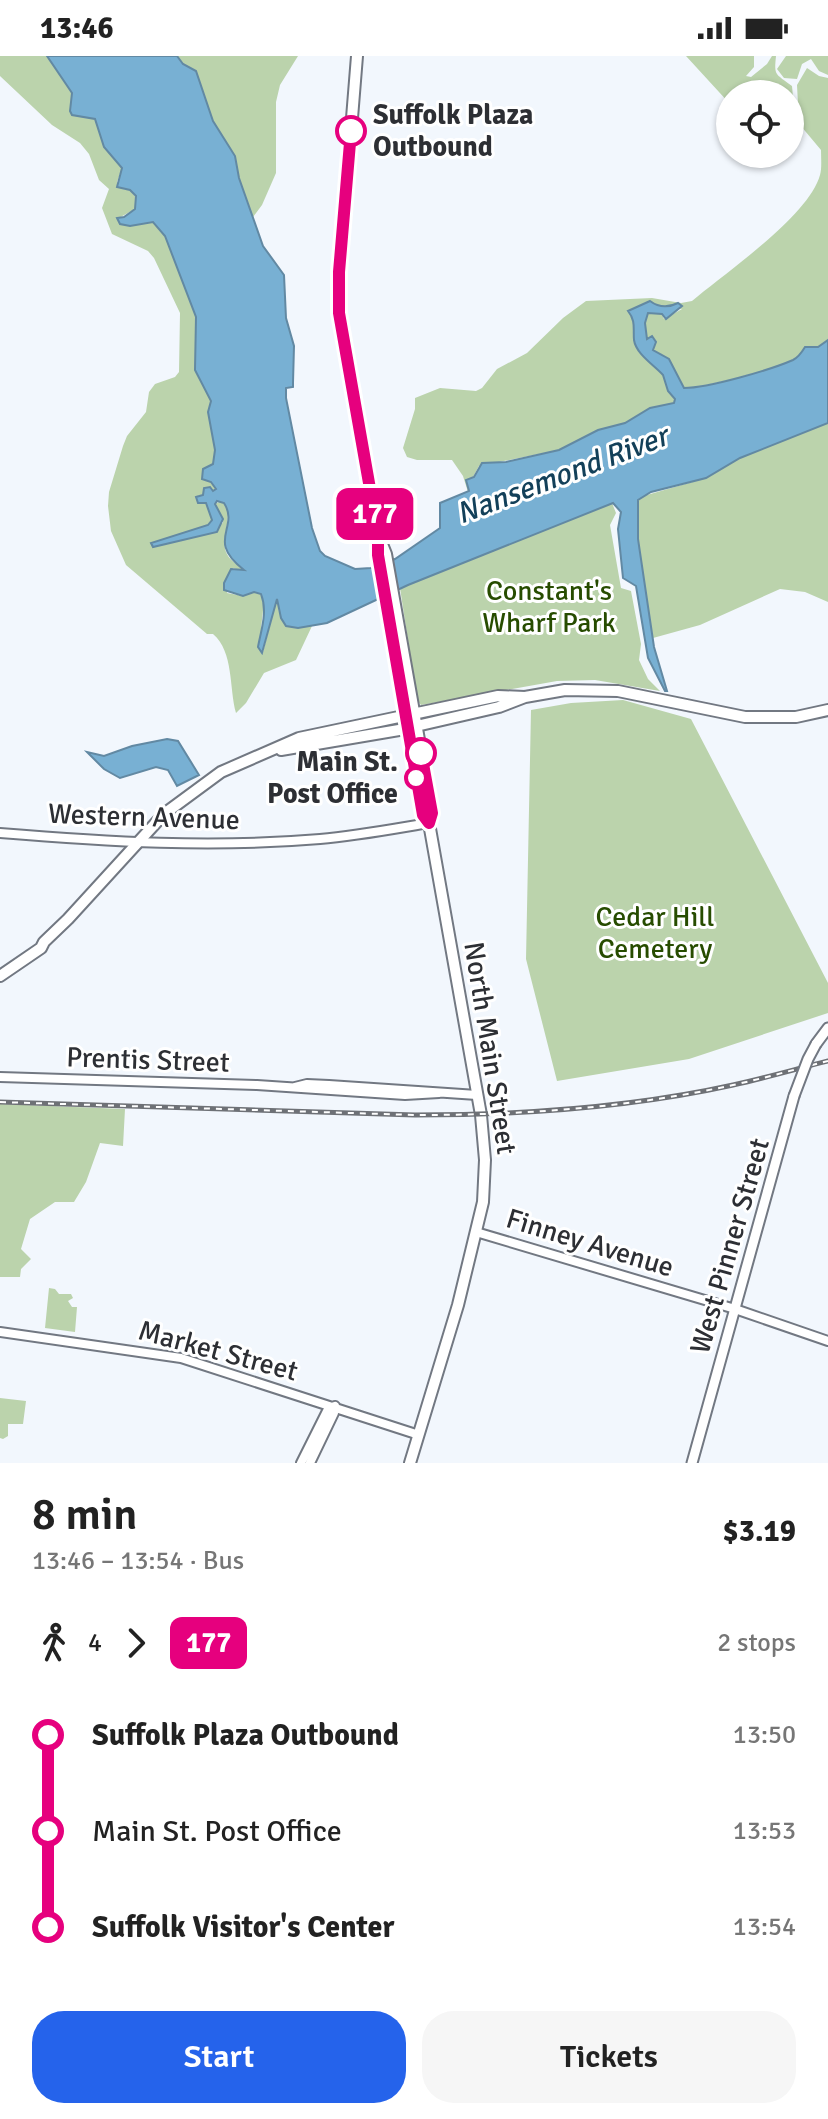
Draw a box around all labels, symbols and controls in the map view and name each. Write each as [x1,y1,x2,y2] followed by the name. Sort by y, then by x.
[40,10,114,47] text: 13:46
[716,80,804,168] map controls
[716,80,804,168] button: locate
[373,98,533,164] place label: Suffolk Plaza Outbound
[336,116,366,146] marker: Suffolk Plaza Outbound
[451,416,677,532] water label: Nansemond River
[329,488,421,540] line badge: 177
[352,497,398,531] text: 177
[482,574,616,640] park label: Constant's Wharf Park
[406,738,436,768] unlabelled marker
[267,745,398,811] place label: Main St. Post Office
[405,767,427,789] marker: Main St. Post Office
[48,797,240,837] street label: Western Avenue
[596,900,714,966] park label: Cedar Hill Cemetery
[456,939,524,1157] street label: North Main Street
[66,1040,230,1080] street label: Prentis Street
[683,1134,777,1358] street label: West Pinner Street
[502,1201,678,1285] street label: Finney Avenue
[135,1313,302,1389] street label: Market Street
[32,1488,137,1542] text: 8 min
[723,1513,796,1550] text: $3.19
[32,1545,244,1577] text: 13:46 – 13:54 · Bus
[32,1621,76,1665] icon: walk
[114,1621,158,1665] icon: forward
[186,1626,231,1660] text: 177
[88,1627,102,1659] text: 4
[717,1627,796,1659] text: 2 stops
[92,1717,399,1754] text: Suffolk Plaza Outbound
[733,1719,796,1751] text: 13:50
[92,1813,342,1850] text: Main St. Post Office
[733,1815,796,1847] text: 13:53
[92,1909,394,1946] text: Suffolk Visitor's Center
[733,1911,796,1943] text: 13:54
[32,2011,406,2103] button: Start
[422,2011,796,2103] button: Tickets

